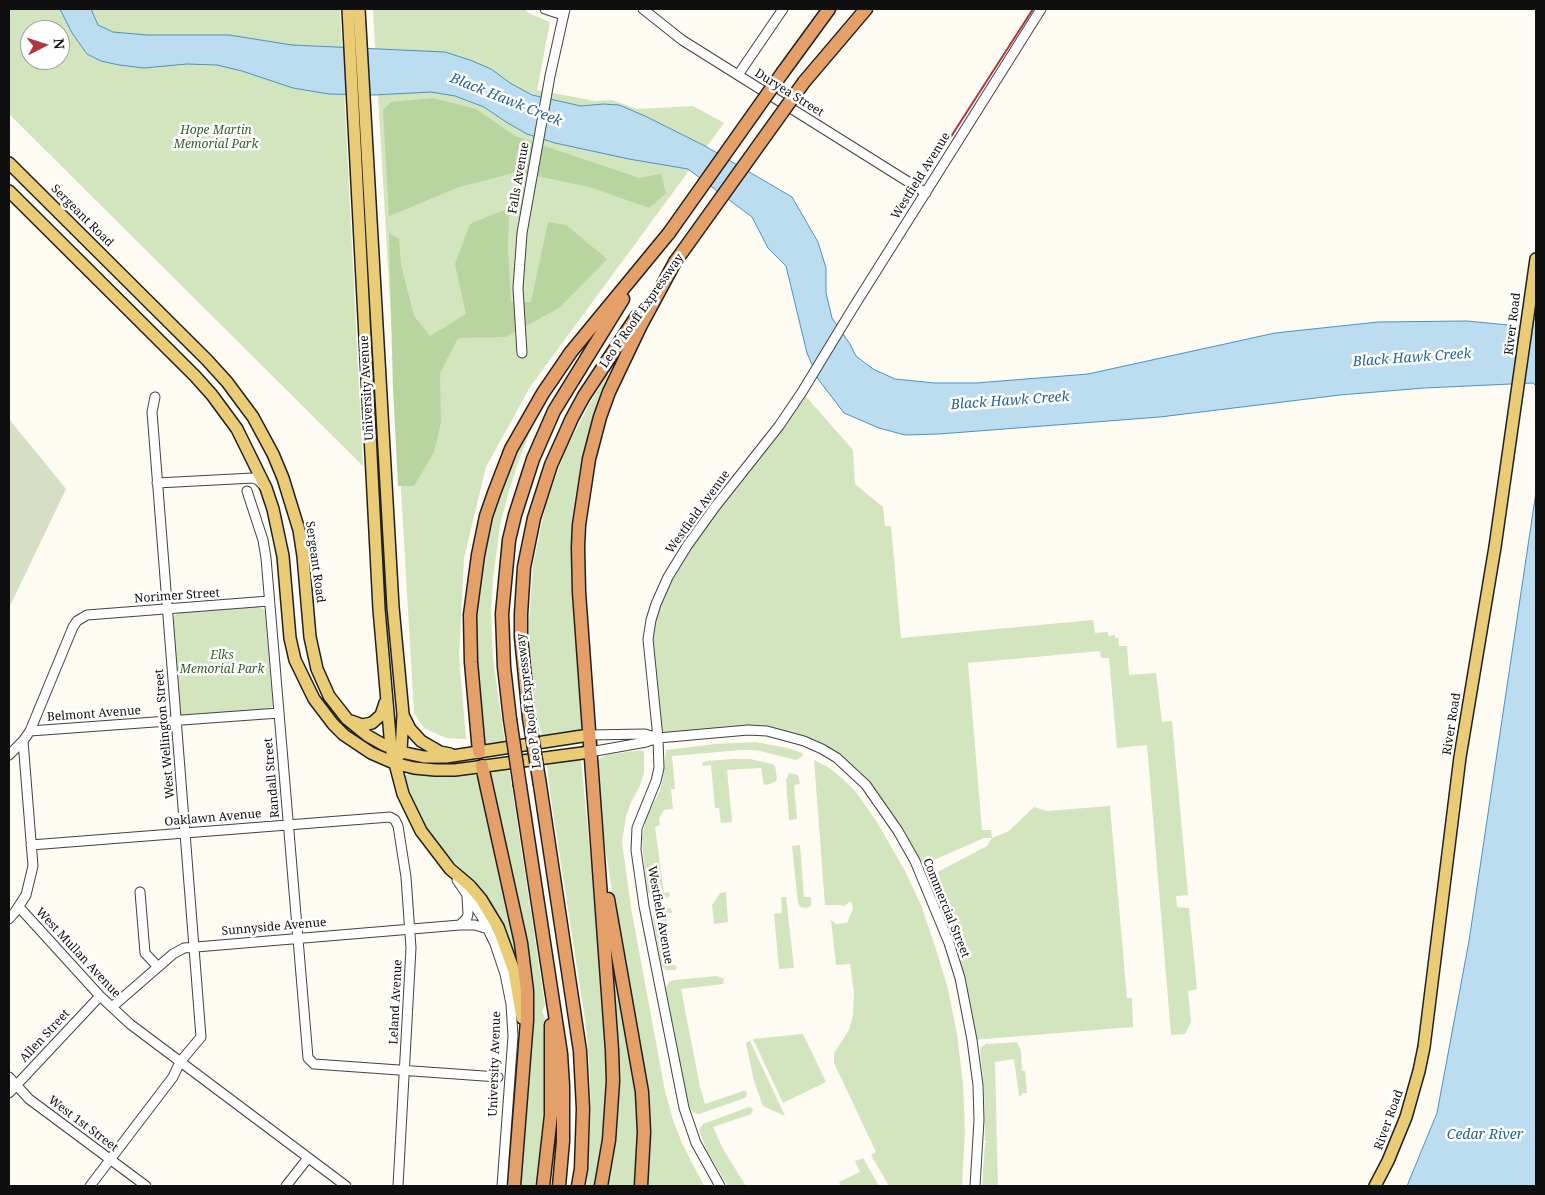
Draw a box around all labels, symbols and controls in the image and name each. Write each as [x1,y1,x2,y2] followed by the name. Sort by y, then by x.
[20,20,70,70] north arrow
[49,37,69,50] text: N
[752,66,826,120] street label: Duryea Street
[448,70,564,130] water label: Black Hawk Creek
[174,124,258,152] park label: Hope Martin Memorial Park
[889,130,953,222] street label: Westfield Avenue
[506,141,532,215] street label: Falls Avenue
[48,182,116,250] street label: Sergeant Road
[597,251,687,371] street label: Leo P Rooff Expressway
[1502,292,1524,356] street label: River Road
[357,335,377,441] street label: University Avenue
[1352,345,1472,371] water label: Black Hawk Creek
[950,388,1070,414] water label: Black Hawk Creek
[663,468,733,556] street label: Westfield Avenue
[302,520,328,604] street label: Sergeant Road
[134,586,220,606] street label: Norimer Street
[514,633,544,769] street label: Leo P Rooff Expressway
[180,649,264,677] park label: Elks Memorial Park
[152,669,178,799] street label: West Wellington Street
[1440,692,1464,756] street label: River Road
[47,704,141,724] street label: Belmont Avenue
[261,737,283,819] street label: Randall Street
[164,807,262,829] street label: Oaklawn Avenue
[919,856,973,960] street label: Commercial Street
[644,865,676,965] street label: Westfield Avenue
[33,905,123,1001] street label: West Mullan Avenue
[221,915,327,939] street label: Sunnyside Avenue
[387,959,405,1045] street label: Leland Avenue
[17,1007,73,1065] street label: Allen Street
[486,1011,504,1117] street label: University Avenue
[1371,1088,1407,1152] street label: River Road
[45,1093,121,1155] street label: West 1st Street
[1447,1127,1523,1143] water label: Cedar River

